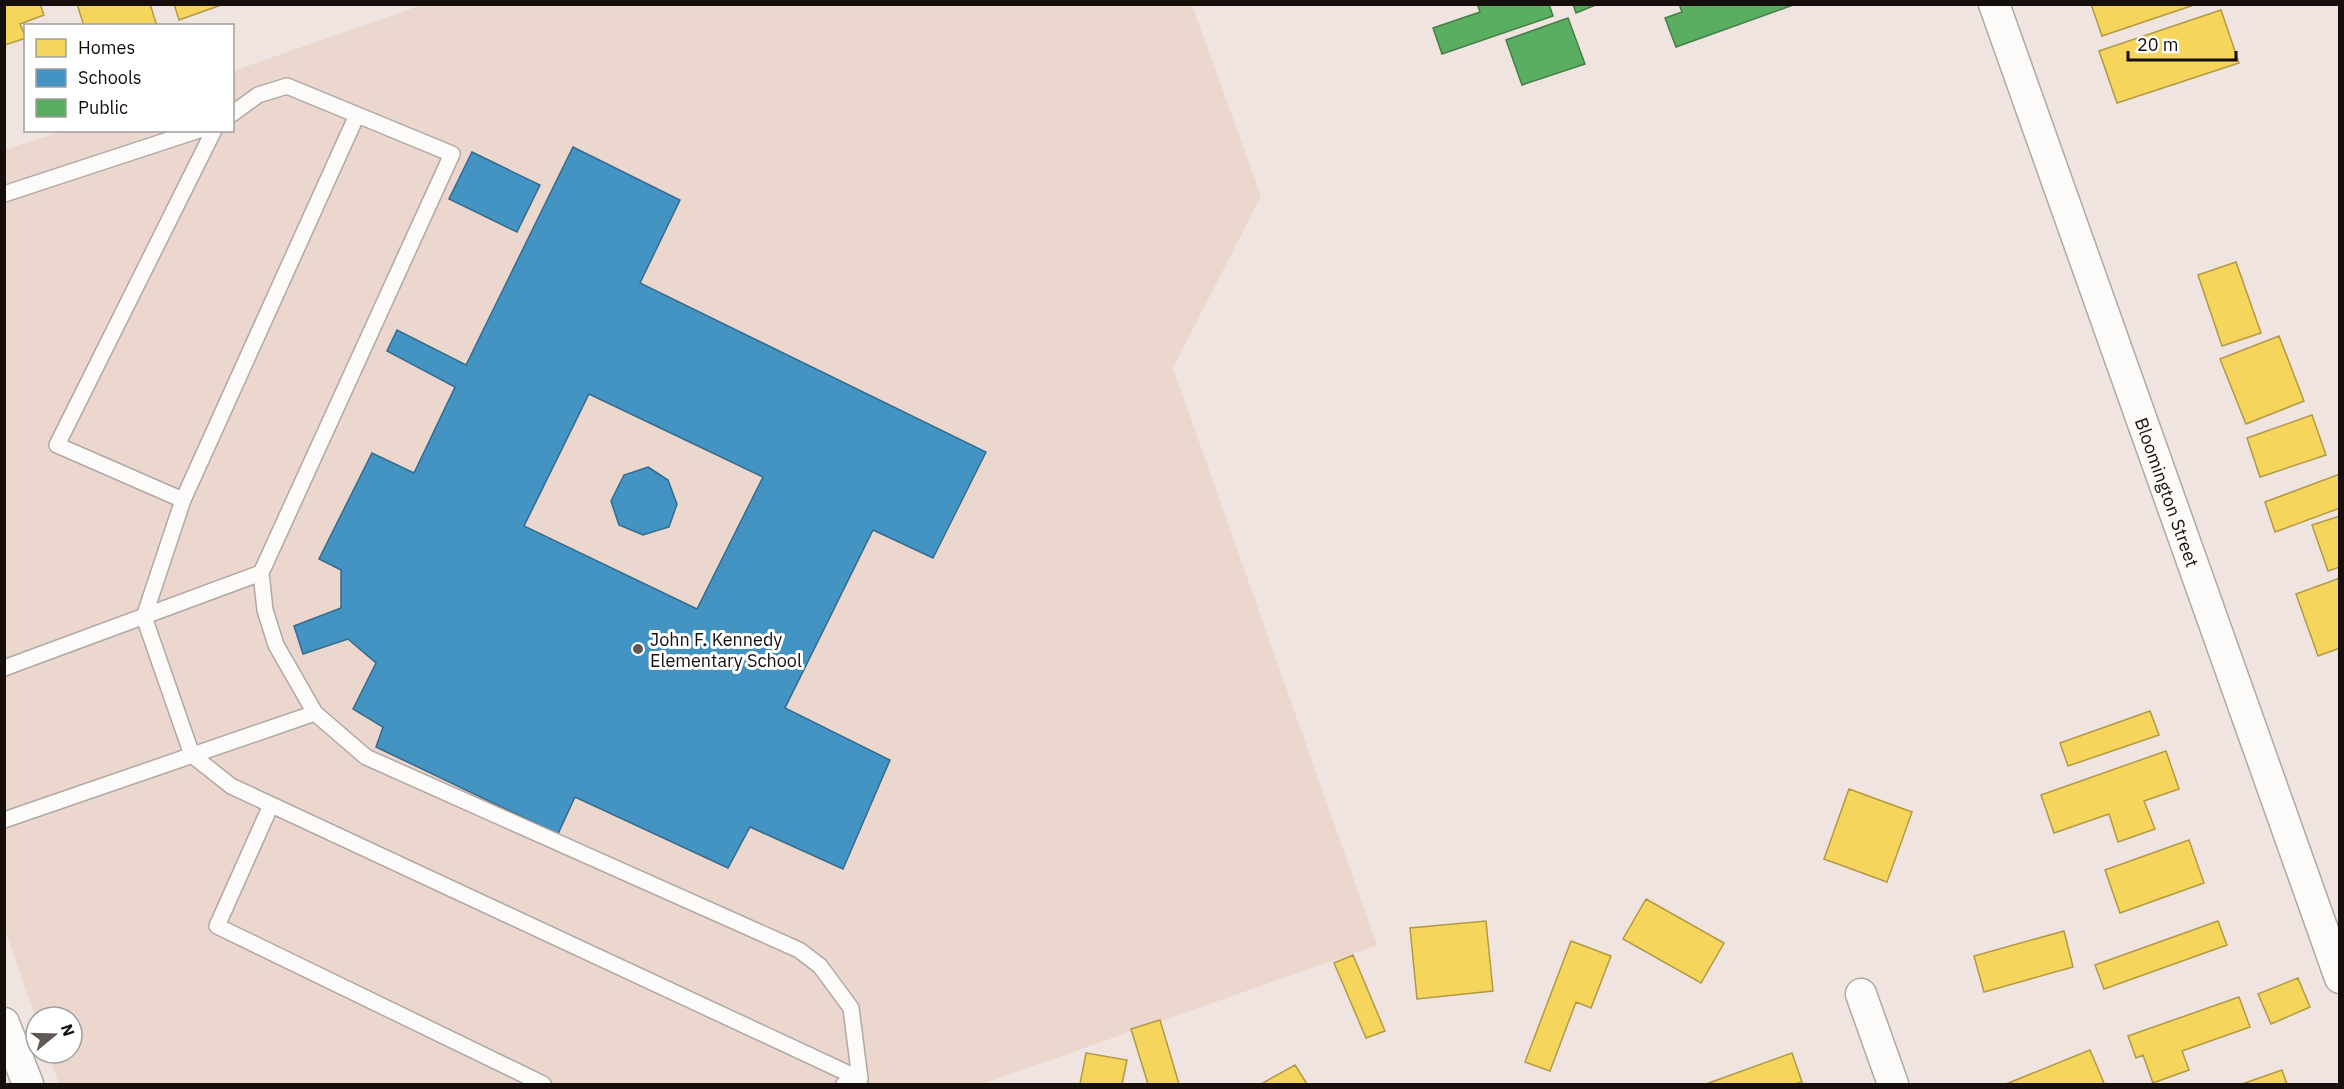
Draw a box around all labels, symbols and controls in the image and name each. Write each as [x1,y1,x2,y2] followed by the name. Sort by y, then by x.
[24,24,234,132] legend
[2128,24,2236,62] scale bar
[2137,33,2179,56] text: 20 m
[78,36,135,59] text: Homes
[78,66,142,89] text: Schools
[78,96,128,119] text: Public
[2130,414,2205,570] street label: Bloomington Street
[650,628,802,672] place label: John F. Kennedy Elementary School
[631,642,645,656] marker: John F. Kennedy Elementary School
[24,1005,84,1065] north arrow
[57,1021,80,1039] text: N

